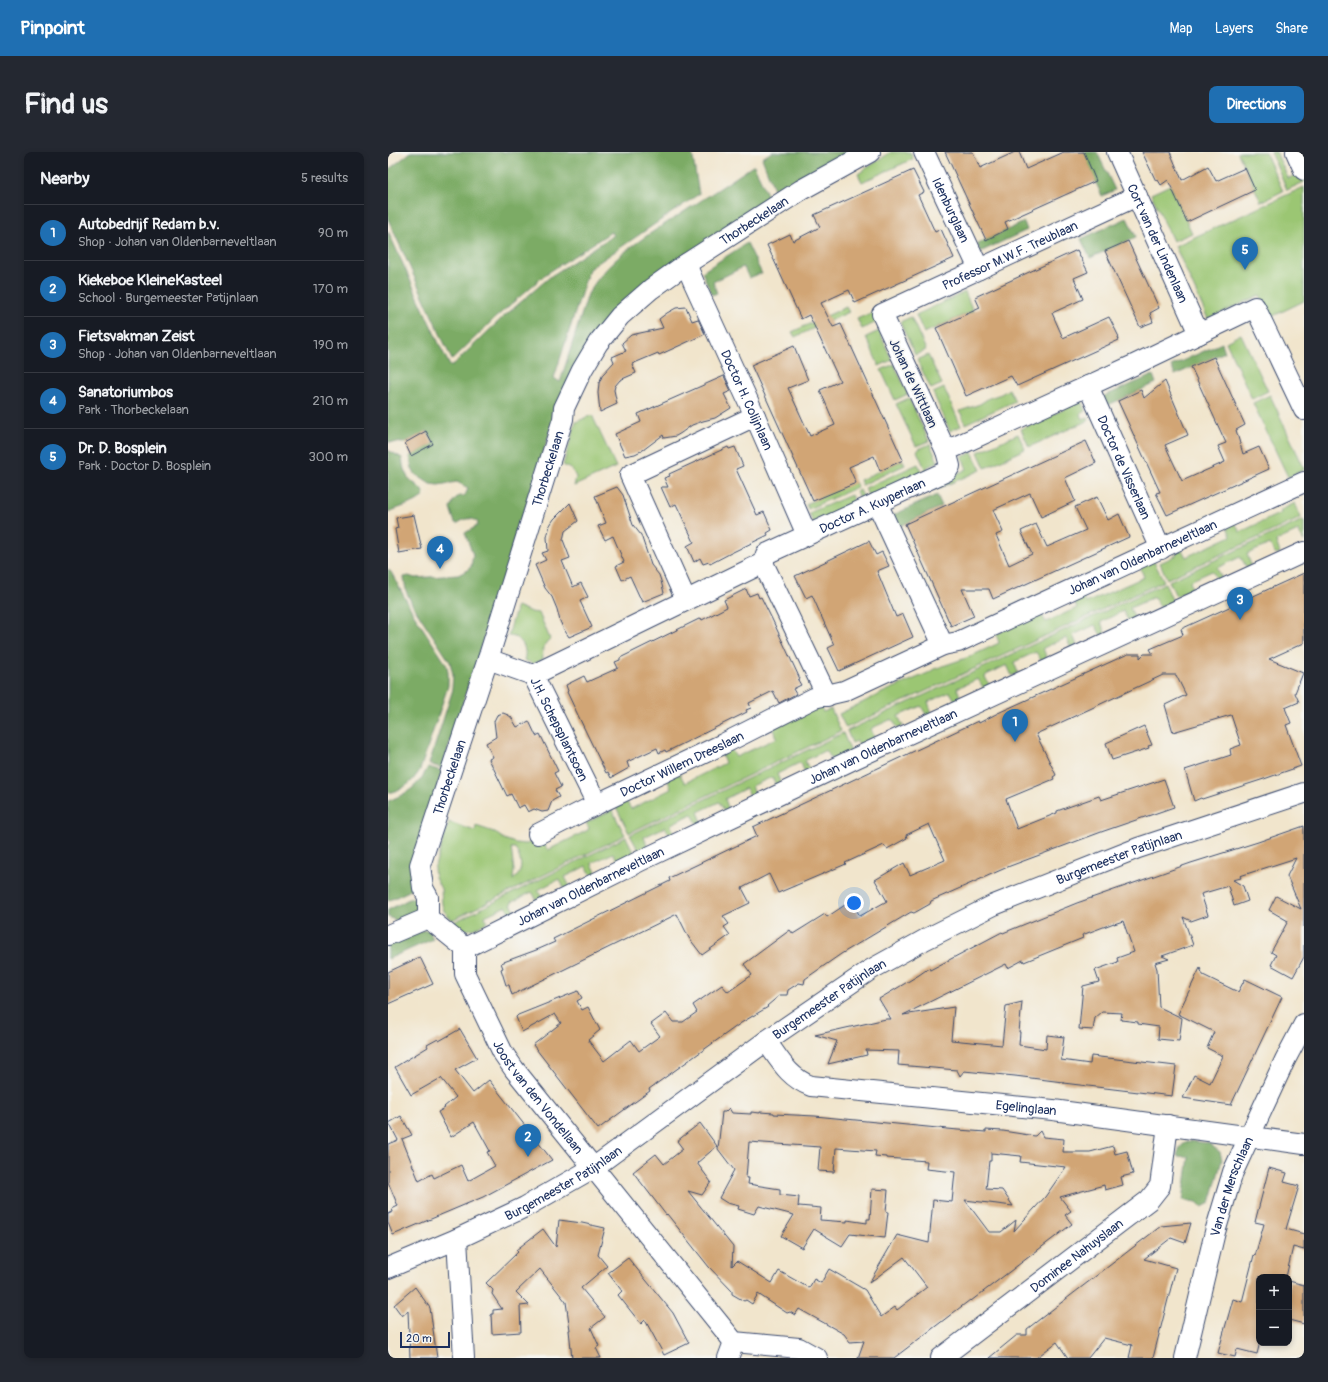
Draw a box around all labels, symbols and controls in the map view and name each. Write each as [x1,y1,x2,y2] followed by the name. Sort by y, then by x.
[20,16,85,40] text: Pinpoint
[1170,20,1193,37] text: Map
[1215,20,1253,37] text: Layers
[1275,20,1308,37] text: Share
[1209,86,1304,123] button: Directions
[24,87,108,122] text: Find us
[40,168,89,189] text: Nearby
[301,170,348,186] text: 5 results
[928,175,972,245] street label: Idenburglaan
[1123,182,1191,306] street label: Cort van der Lindenlaan
[717,193,792,249] street label: Thorbeckelaan
[78,215,220,234] text: Autobedrijf Redam b.v.
[940,218,1080,294] street label: Professor M.W.F. Treublaan
[50,225,56,241] text: 1
[318,225,348,241] text: 90 m
[78,234,277,250] text: Shop · Johan van Oldenbarneveltlaan
[1232,237,1258,270] pin: 5
[78,271,222,290] text: Kiekeboe KleineKasteel
[49,281,57,297] text: 2
[313,281,348,297] text: 170 m
[78,290,258,306] text: School · Burgemeester Patijnlaan
[78,327,194,346] text: Fietsvakman Zeist
[885,336,941,431] street label: Johan de Wittlaan
[49,337,57,353] text: 3
[313,337,348,353] text: 190 m
[78,346,277,362] text: Shop · Johan van Oldenbarneveltlaan
[717,348,776,453] street label: Doctor H. Colijnlaan
[78,383,173,402] text: Sanatoriumbos
[49,393,57,409] text: 4
[312,393,348,409] text: 210 m
[78,402,189,418] text: Park · Thorbeckelaan
[1093,413,1154,522] street label: Doctor de Visserlaan
[529,429,568,509] street label: Thorbeckelaan
[78,439,167,458] text: Dr. D. Bosplein
[49,449,57,465] text: 5
[309,449,348,465] text: 300 m
[78,458,211,474] text: Park · Doctor D. Bosplein
[817,475,928,537] street label: Doctor A. Kuyperlaan
[1066,516,1220,599] street label: Johan van Oldenbarneveltlaan
[427,536,453,569] pin: 4
[1227,587,1253,620] pin: 3
[526,675,591,784] street label: J.H. Schepsplantsoen
[806,706,960,788] street label: Johan van Oldenbarneveltlaan
[1002,709,1028,742] pin: 1
[618,728,747,801] street label: Doctor Willem Dreeslaan
[430,738,470,817] street label: Thorbeckelaan
[1054,827,1184,889] street label: Burgemeester Patijnlaan
[515,844,667,930] street label: Johan van Oldenbarneveltlaan
[844,893,864,913] your location
[770,956,889,1043] street label: Burgemeester Patijnlaan
[489,1038,586,1157] street label: Joost van den Vondellaan
[995,1097,1057,1119] street label: Egelinglaan
[515,1124,541,1157] pin: 2
[1207,1134,1257,1238] street label: Van der Merschlaan
[502,1143,625,1224] street label: Burgemeester Patijnlaan
[1027,1216,1127,1296] street label: Dominee Nahuyslaan
[1256,1274,1292,1346] map controls
[1256,1274,1292,1310] button: +
[1256,1310,1292,1346] button: −
[400,1330,450,1349] scale bar
[406,1332,432,1345] text: 20 m

